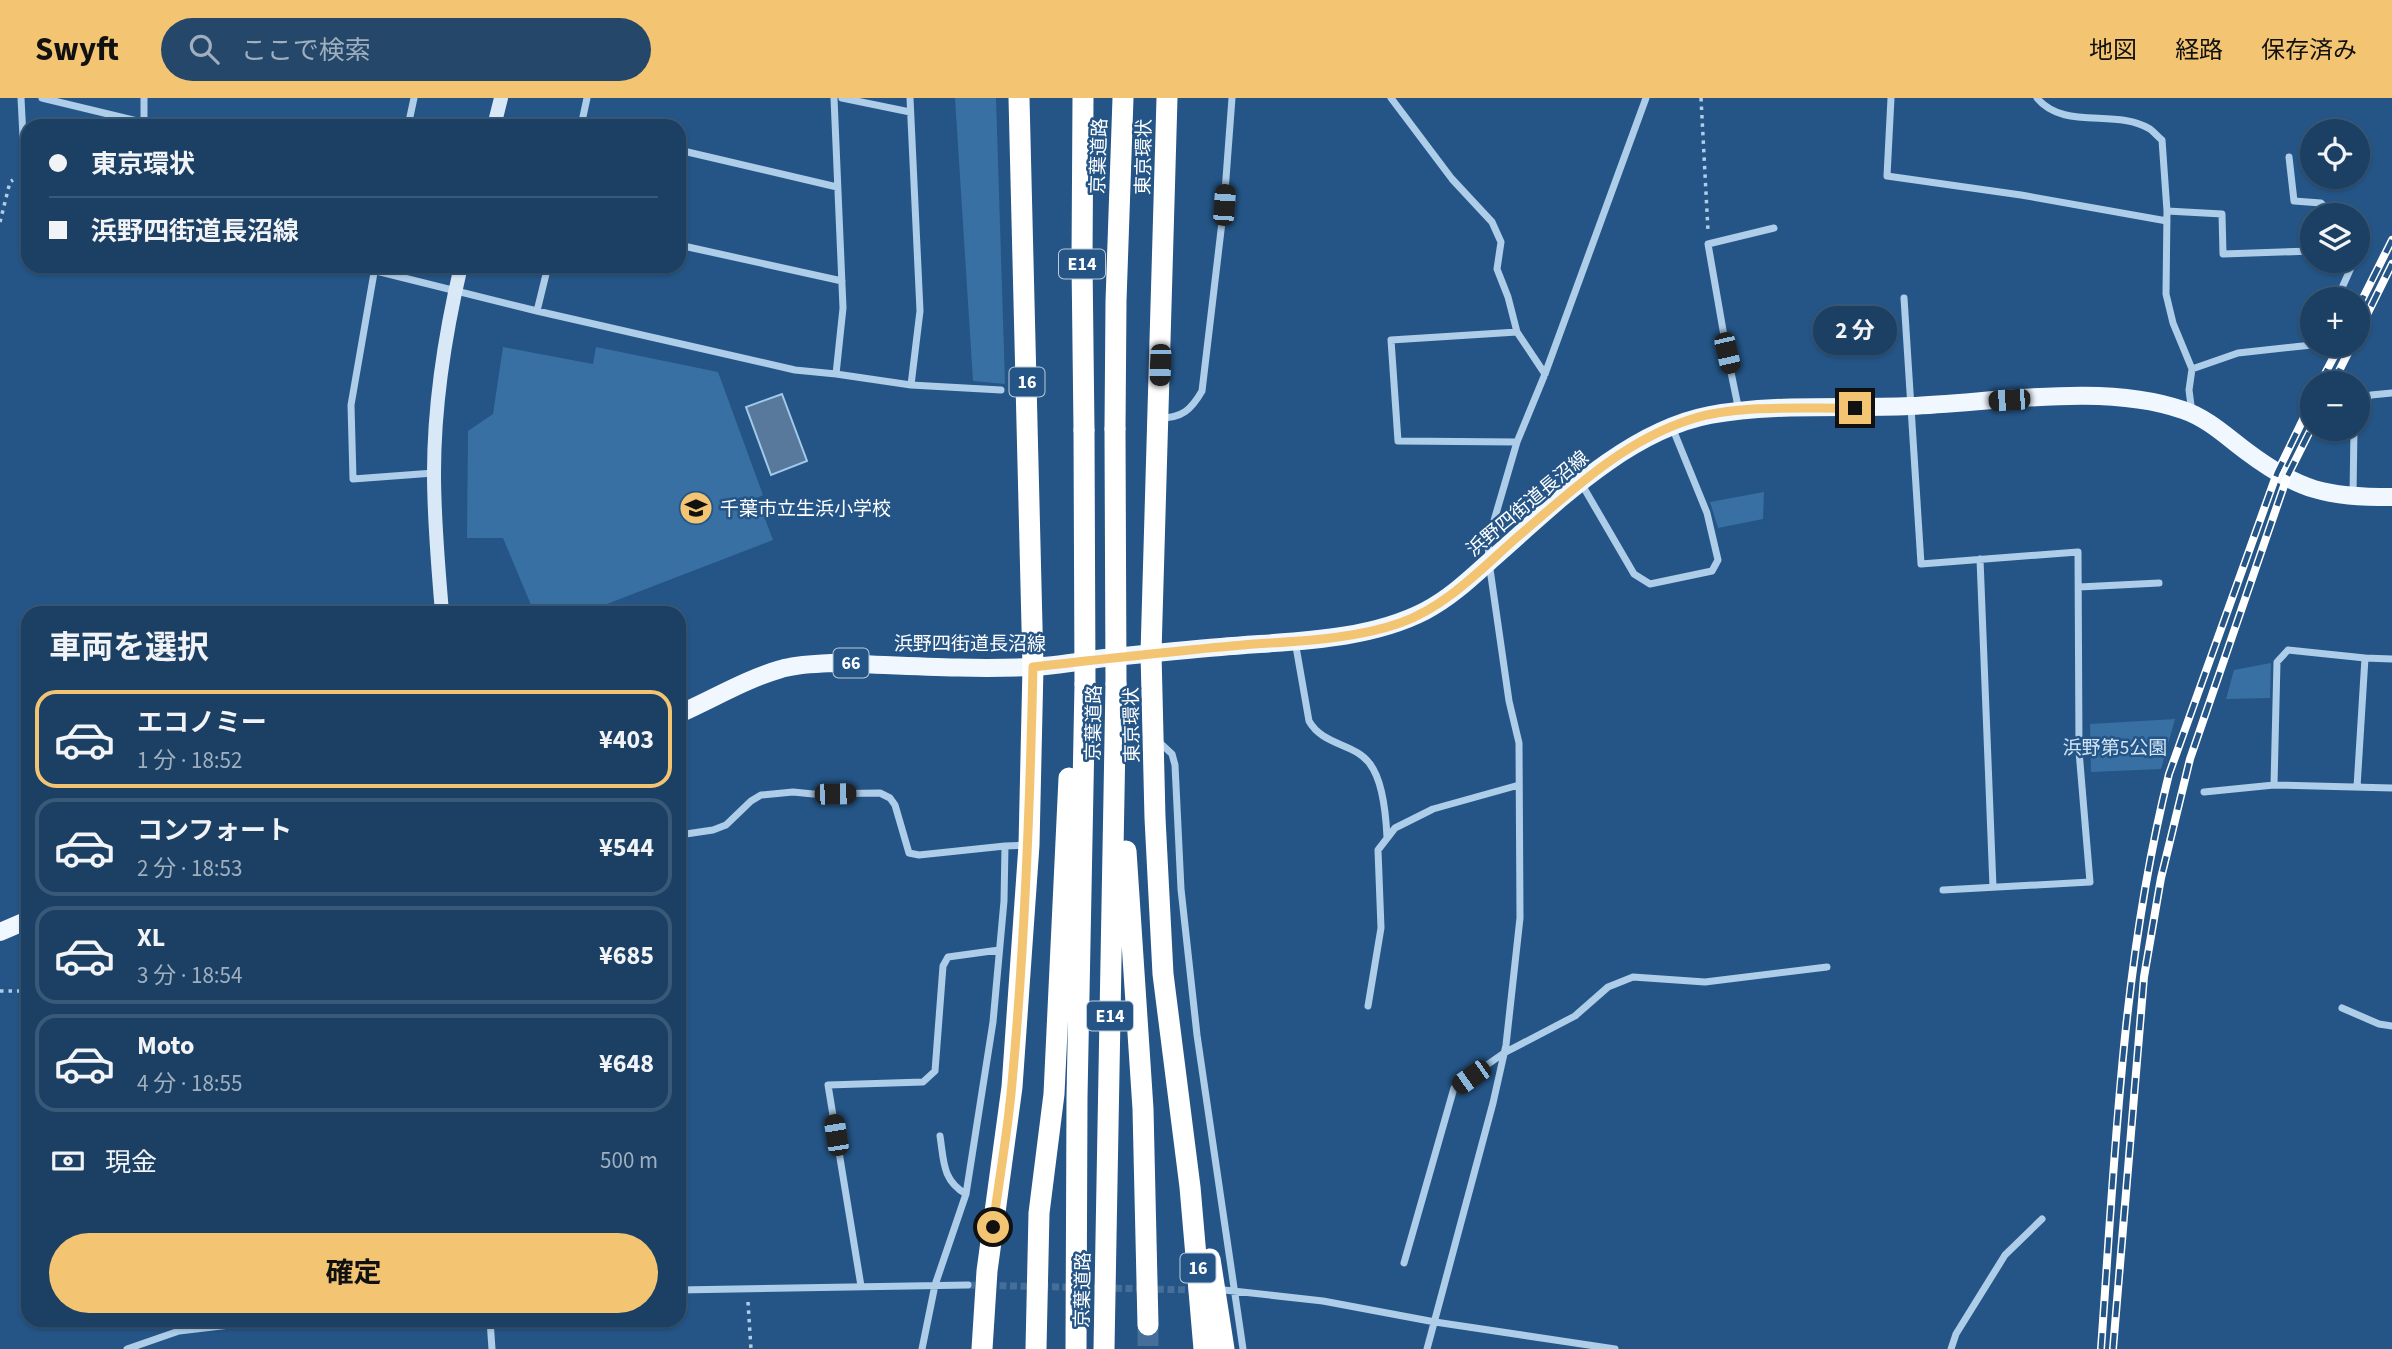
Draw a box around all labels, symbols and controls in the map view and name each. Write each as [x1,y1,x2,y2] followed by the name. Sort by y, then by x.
[161,18,651,81] search box
[35,26,119,73] text: Swyft
[185,30,223,68] icon: search
[241,32,371,69] text: ここで検索
[2089,33,2137,68] text: 地図
[2175,33,2223,68] text: 経路
[2261,33,2357,68] text: 保存済み
[1085,118,1114,195] street label: 京葉道路
[1130,119,1159,195] street label: 東京環状
[2300,119,2370,441] map controls
[2300,119,2370,189] button: locate
[91,146,195,183] text: 東京環状
[1213,183,1236,227] car
[2300,203,2370,273] button: layers
[91,213,299,250] text: 浜野四街道長沼線
[1059,250,1105,279] road number: E14
[2300,287,2370,357] button: +
[1813,306,1897,356] callout: 2 分
[1835,314,1875,347] text: 2 分
[1713,330,1742,376] car
[1149,344,1172,386] car
[1010,368,1044,396] road number: 16
[2300,371,2370,441] button: −
[1988,388,2031,412] car
[1839,392,1871,424] route end
[1461,445,1595,563] street label: 浜野四街道長沼線
[677,489,715,527] school or university icon: 千葉市立生浜小学校
[720,496,891,523] place label: 千葉市立生浜小学校
[49,625,209,671] text: 車両を選択
[894,631,1046,658] street label: 浜野四街道長沼線
[834,648,868,678] road number: 66
[1080,685,1109,761] street label: 京葉道路
[1118,687,1147,763] street label: 東京環状
[137,704,267,741] text: エコノミー
[53,708,116,771] icon: car
[599,721,654,758] text: ¥403
[2063,735,2167,762] park label: 浜野第5公園
[137,744,242,777] text: 1 分 · 18:52
[814,783,857,805] car
[137,812,292,849] text: コンフォート
[53,816,116,879] icon: car
[599,829,654,866] text: ¥544
[137,852,242,885] text: 2 分 · 18:53
[137,919,165,956] text: XL
[53,924,116,987] icon: car
[599,937,654,974] text: ¥685
[137,959,242,992] text: 3 分 · 18:54
[1087,1001,1133,1030] road number: E14
[137,1027,194,1064] text: Moto
[53,1032,116,1095] icon: car
[599,1045,654,1082] text: ¥648
[1448,1056,1495,1098] car
[137,1067,242,1100] text: 4 分 · 18:55
[823,1113,850,1157] car
[49,1142,87,1180] icon: cash
[105,1144,157,1181] text: 現金
[600,1144,658,1177] text: 500 m
[977,1211,1009,1243] route start
[49,1233,658,1313] button: 確定
[1069,1252,1098,1328] street label: 京葉道路
[1180,1254,1216,1282] road number: 16

